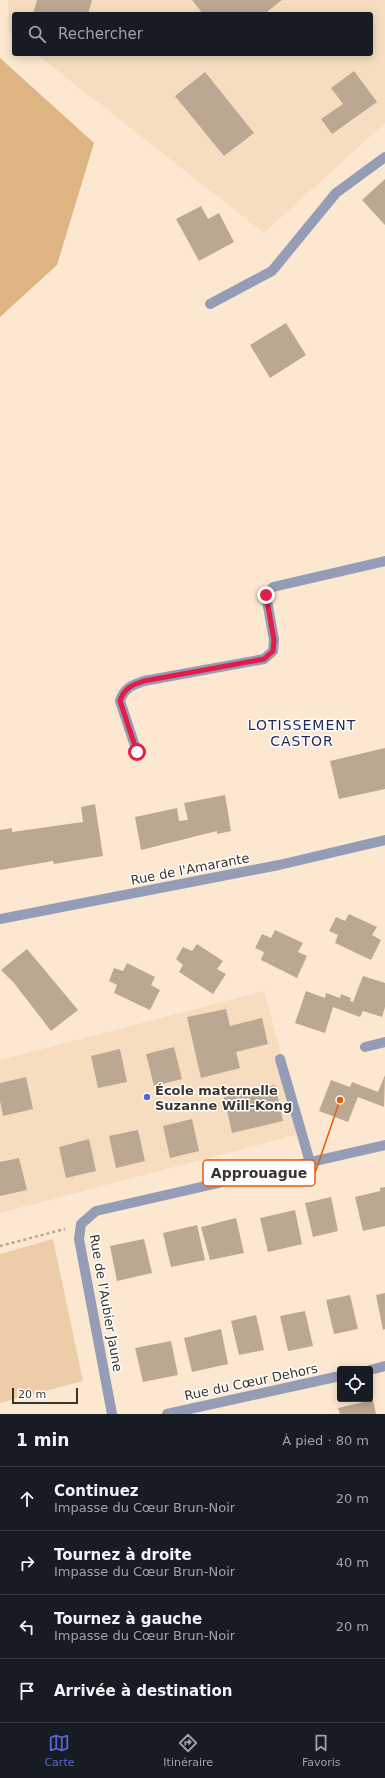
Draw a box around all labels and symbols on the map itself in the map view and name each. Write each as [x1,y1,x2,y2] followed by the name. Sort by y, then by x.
[257,586,275,604] route end
[248,717,356,749] district label: LOTISSEMENT CASTOR
[128,743,146,761] route start
[129,850,251,888] street label: Rue de l'Amarante
[155,1083,292,1113] place label: École maternelle Suzanne Will-Kong
[142,1092,152,1102] marker: École maternelle Suzanne Will-Kong
[203,1160,315,1186] callout: Approuague
[211,1165,307,1181] text: Approuague
[87,1233,125,1373] street label: Rue de l'Aubier Jaune
[183,1360,319,1403] street label: Rue du Cœur Dehors
[12,1386,78,1405] scale bar

